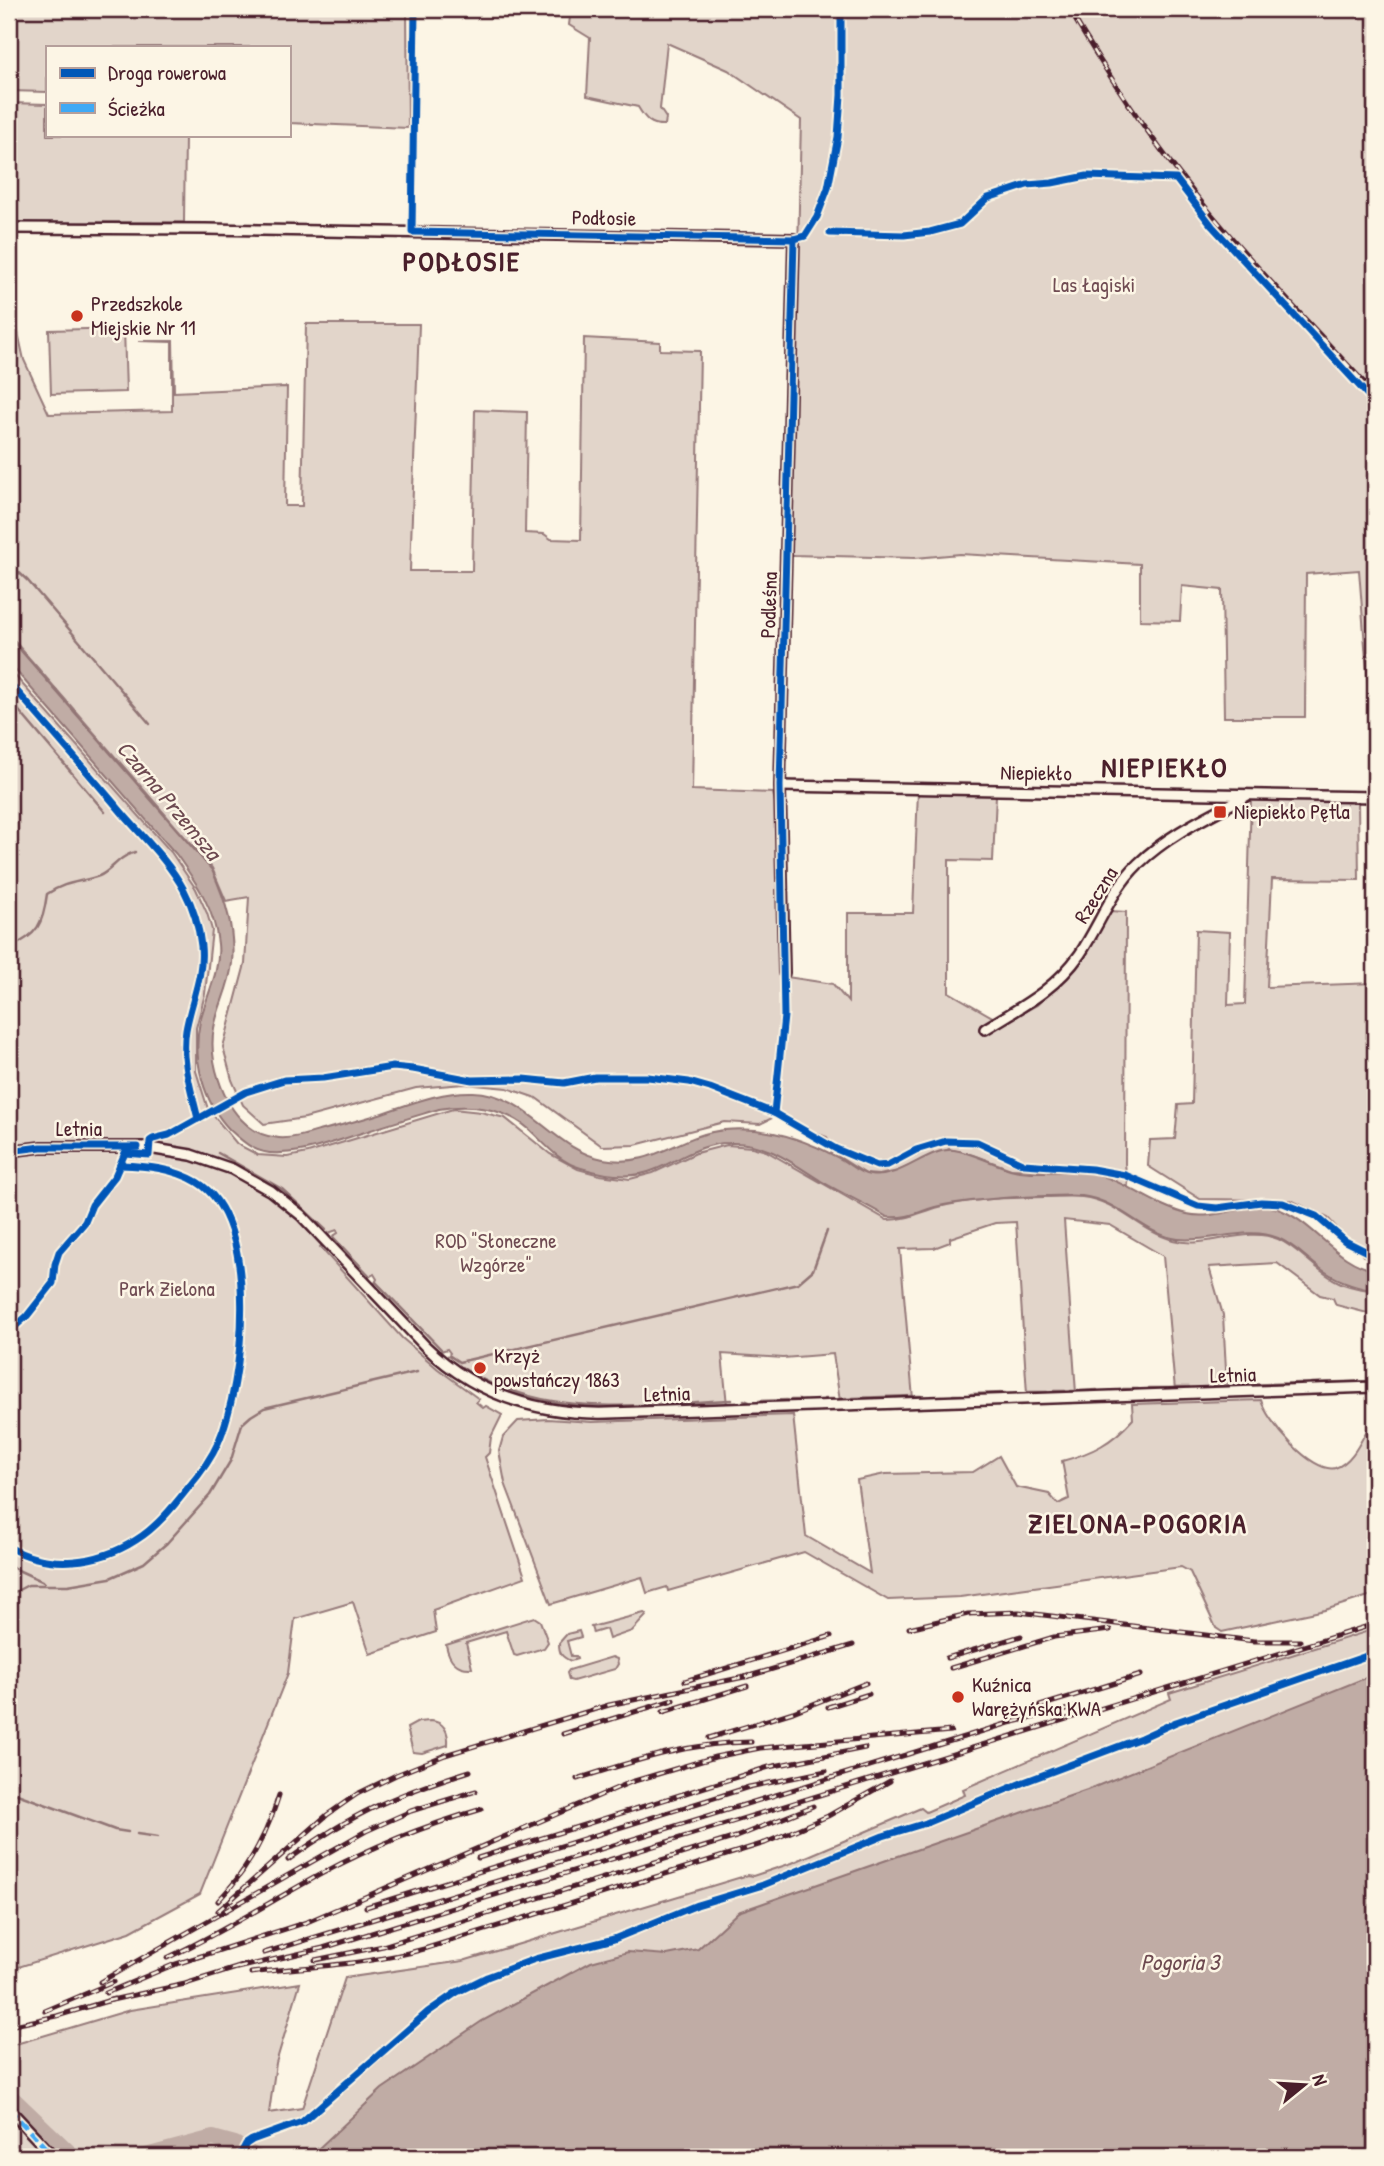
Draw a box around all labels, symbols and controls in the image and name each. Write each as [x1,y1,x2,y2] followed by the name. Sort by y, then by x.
[46,46,290,136] legend
[108,58,226,87] text: Droga rowerowa
[108,94,165,123] text: Ścieżka
[572,202,636,233] street label: Podłosie
[403,242,521,280] district label: PODŁOSIE
[1053,270,1135,299] park label: Las Łagiski
[91,289,196,342] place label: Przedszkole Miejskie Nr 11
[69,308,85,324] marker: Przedszkole Miejskie Nr 11
[753,571,784,639] street label: Podleśna
[110,733,230,868] water label: Czarna Przemsza
[1101,748,1229,786] district label: NIEPIEKŁO
[1000,757,1072,788] street label: Niepiekło
[1234,797,1350,826] place label: Niepiekło Pętla
[1212,804,1228,820] marker: Niepiekło Pętla
[1067,861,1124,929] street label: Rzeczna
[56,1114,102,1143] street label: Letnia
[435,1226,557,1279] park label: ROD "Słoneczne Wzgórze"
[119,1274,215,1303] park label: Park Zielona
[494,1341,620,1394] place label: Krzyż powstańczy 1863
[1210,1359,1256,1390] street label: Letnia
[472,1360,488,1376] marker: Krzyż powstańczy 1863
[644,1378,690,1409] street label: Letnia
[1028,1504,1248,1542] district label: ZIELONA-POGORIA
[972,1670,1101,1723] place label: Kuźnica Warężyńska KWA
[950,1689,966,1705] marker: Kuźnica Warężyńska KWA
[1141,1946,1222,1978] water label: Pogoria 3
[1268,2050,1338,2120] north arrow
[1306,2071,1334,2089] text: N

